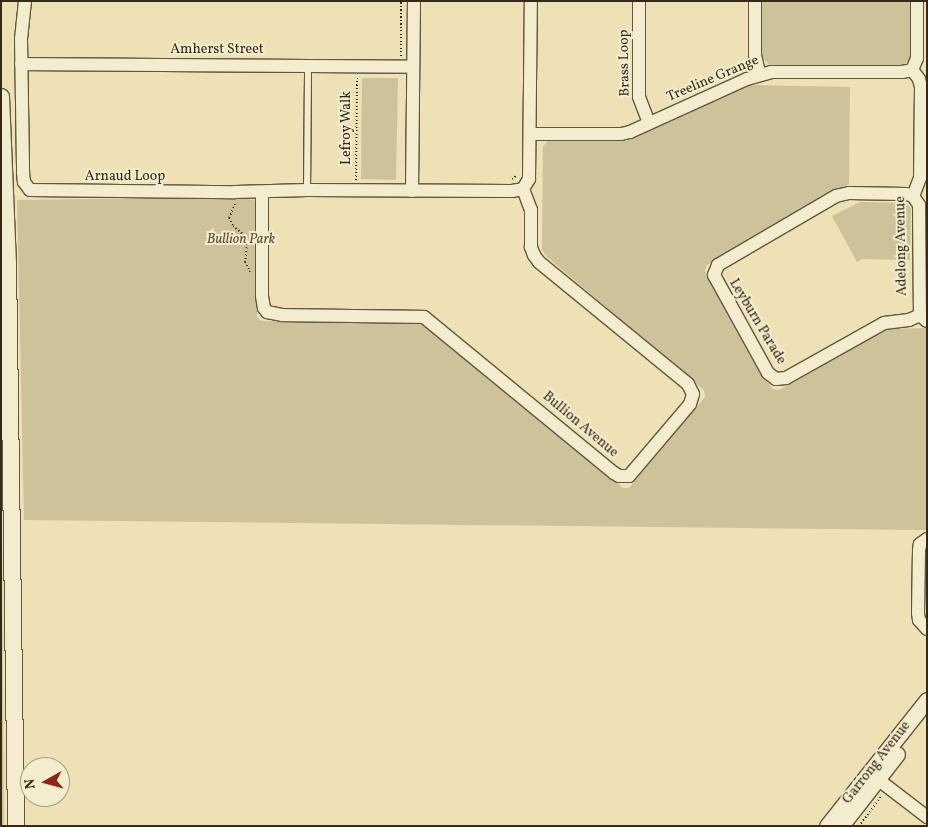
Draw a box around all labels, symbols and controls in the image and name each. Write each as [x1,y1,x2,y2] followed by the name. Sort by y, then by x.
[616,29,634,97] street label: Brass Loop
[170,42,264,58] street label: Amherst Street
[665,52,761,106] street label: Treeline Grange
[339,91,355,165] street label: Lefroy Walk
[85,169,165,185] street label: Arnaud Loop
[893,196,911,296] street label: Adelong Avenue
[207,232,275,248] park label: Bullion Park
[725,276,789,368] street label: Leyburn Parade
[539,388,621,462] street label: Bullion Avenue
[839,718,915,808] street label: Garrong Avenue
[20,757,70,807] north arrow
[21,778,41,790] text: N

